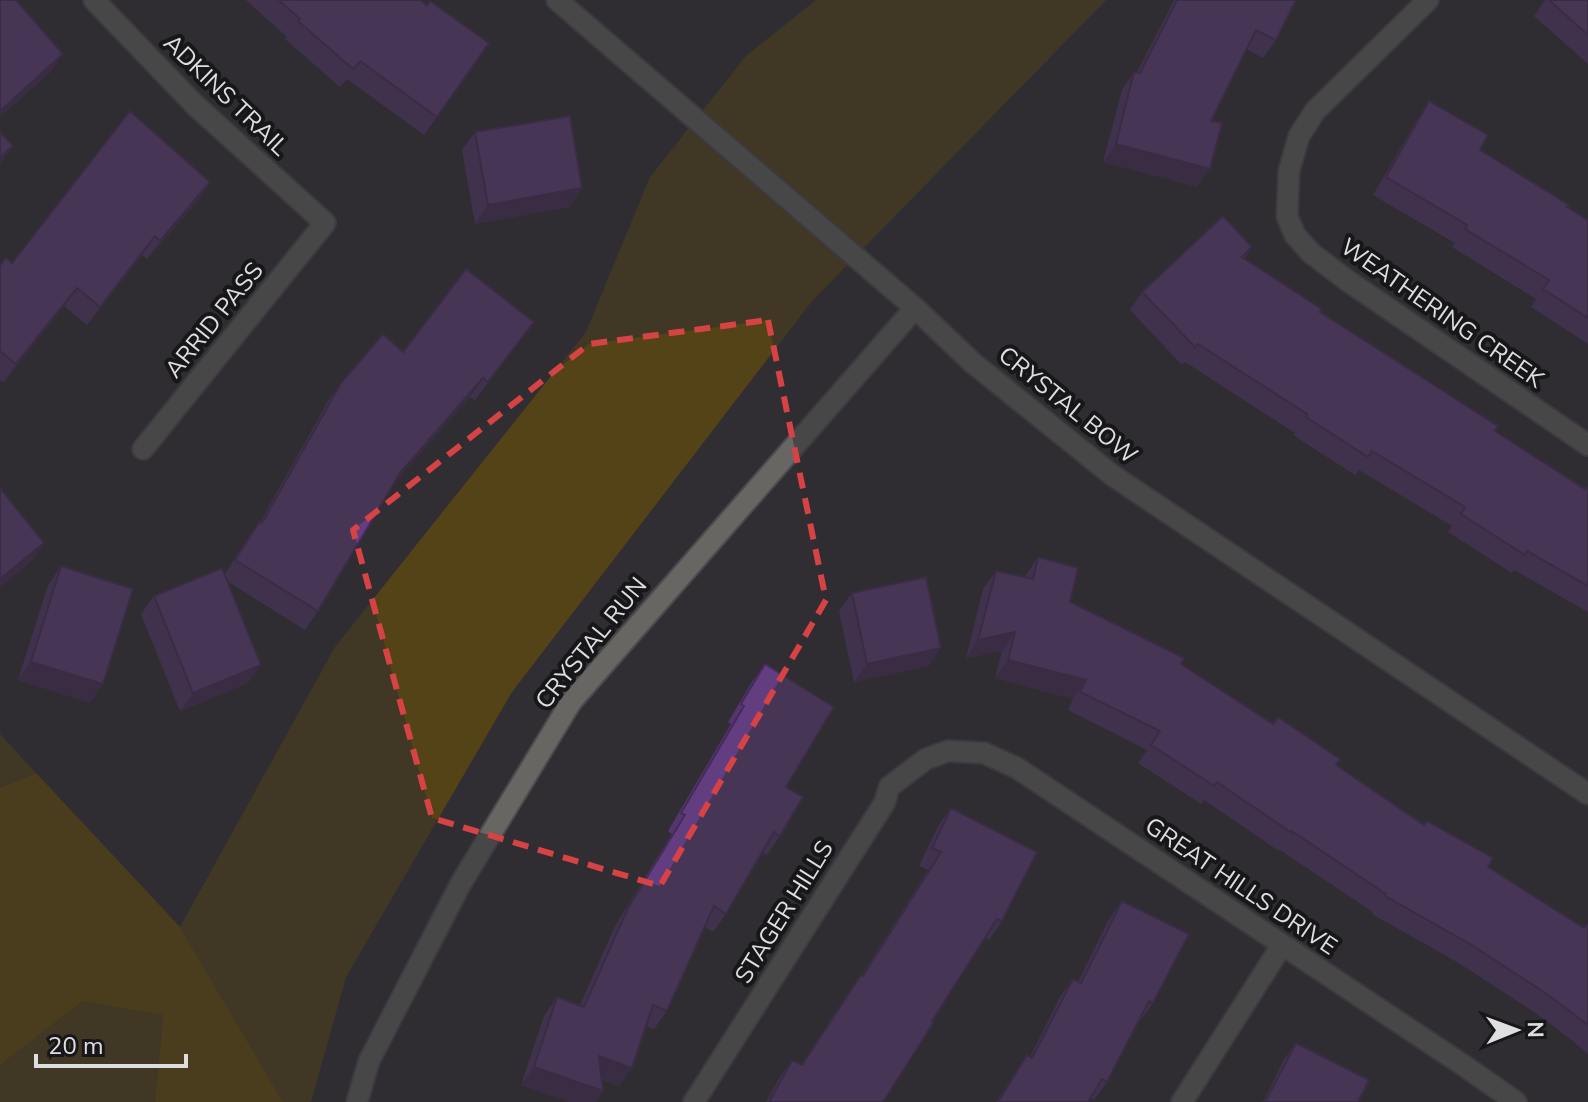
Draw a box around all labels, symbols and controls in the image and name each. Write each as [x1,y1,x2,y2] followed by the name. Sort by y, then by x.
[157,27,295,163] street label: ADKINS TRAIL
[1334,231,1551,396] street label: WEATHERING CREEK
[157,256,271,384] street label: ARRID PASS
[992,339,1144,471] street label: CRYSTAL BOW
[528,570,654,716] street label: CRYSTAL RUN
[1139,810,1343,962] street label: GREAT HILLS DRIVE
[727,835,841,989] street label: STAGER HILLS
[1476,990,1556,1070] north arrow
[36,1018,186,1068] scale bar
[1520,1021,1550,1038] text: N
[48,1030,104,1062] text: 20 m

